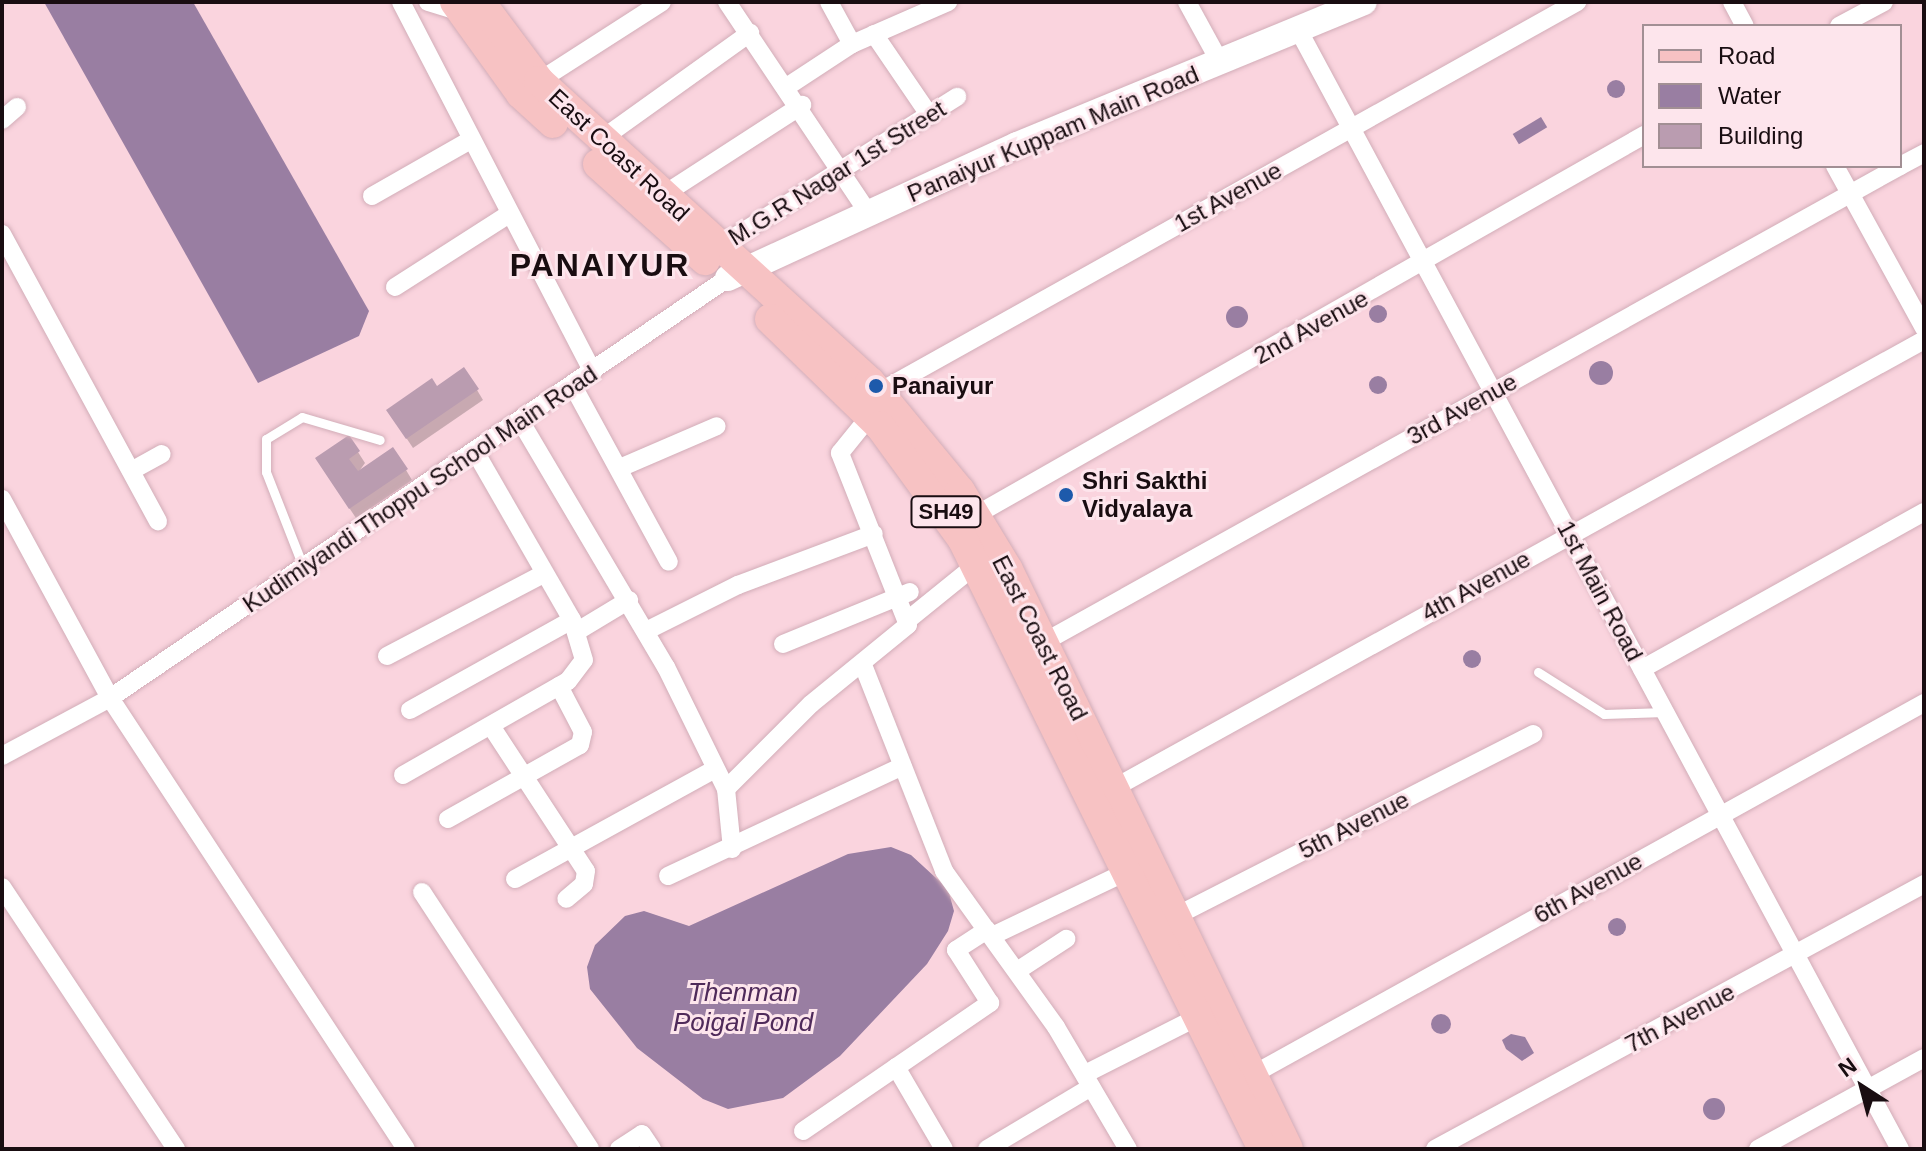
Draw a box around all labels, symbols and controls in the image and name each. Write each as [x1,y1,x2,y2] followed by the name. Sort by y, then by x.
[1642,24,1902,168] legend
[1718,42,1775,69] text: Road
[903,59,1203,209] street label: Panaiyur Kuppam Main Road
[1718,82,1781,109] text: Water
[543,83,695,227] street label: East Coast Road
[723,94,951,252] street label: M.G.R Nagar 1st Street
[1718,122,1803,149] text: Building
[1169,155,1287,239] street label: 1st Avenue
[510,246,690,284] district label: PANAIYUR
[1248,283,1374,371] street label: 2nd Avenue
[237,359,603,619] street label: Kudimiyandi Thoppu School Main Road
[1402,367,1522,451] street label: 3rd Avenue
[892,372,993,400] place label: Panaiyur
[867,377,885,395] marker: Panaiyur
[1082,467,1207,523] place label: Shri Sakthi Vidyalaya
[1057,486,1075,504] marker: Shri Sakthi Vidyalaya
[910,494,982,530] road number: SH49
[1551,516,1649,666] street label: 1st Main Road
[1416,544,1536,628] street label: 4th Avenue
[986,551,1094,725] street label: East Coast Road
[1294,785,1414,865] street label: 5th Avenue
[1528,846,1648,930] street label: 6th Avenue
[673,977,813,1038] water label: Thenman Poigai Pond
[1620,977,1740,1059] street label: 7th Avenue
[1822,1047,1902,1127] north arrow
[1834,1052,1861,1082] text: N

